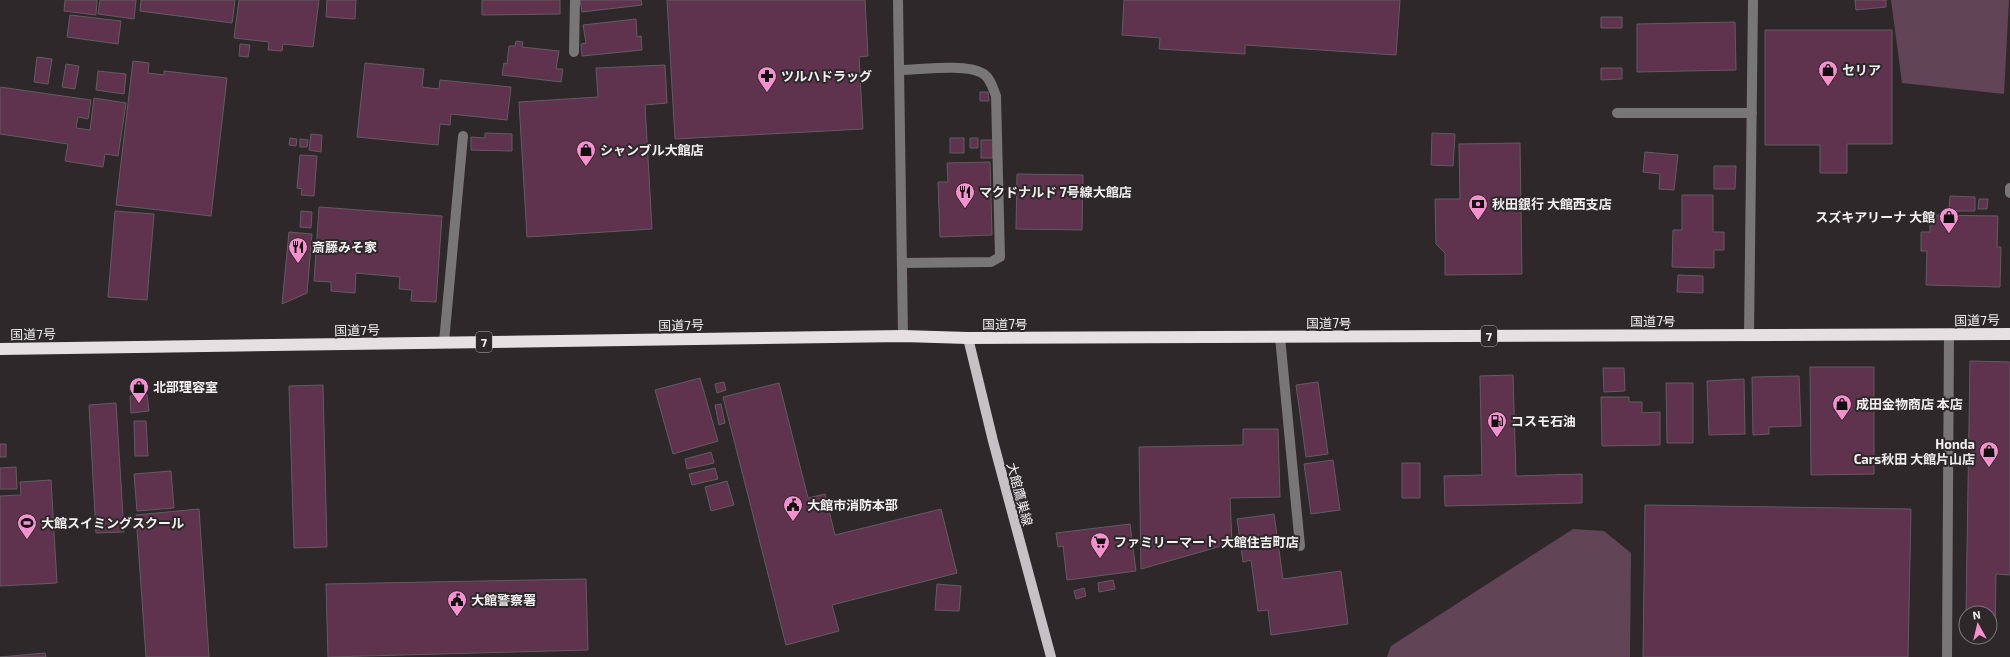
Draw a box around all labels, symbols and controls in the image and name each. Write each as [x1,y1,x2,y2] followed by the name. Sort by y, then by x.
[1817,59,1839,87] shop icon: セリア
[1842,62,1881,78] place label: セリア
[756,65,778,93] pharmacy icon: ツルハドラッグ
[781,68,872,84] place label: ツルハドラッグ
[575,139,597,167] shop icon: シャンブル大館店
[600,142,704,158] place label: シャンブル大館店
[954,181,976,209] restaurant icon: マクドナルド 7号線大館店
[979,184,1132,200] place label: マクドナルド 7号線大館店
[1467,193,1489,221] bank icon: 秋田銀行 大館西支店
[1492,196,1612,212] place label: 秋田銀行 大館西支店
[1938,206,1960,234] shop icon: スズキアリーナ 大館
[1815,209,1935,225] place label: スズキアリーナ 大館
[287,236,309,264] restaurant icon: 斎藤みそ家
[312,239,377,255] place label: 斎藤みそ家
[1954,312,2000,328] street label: 国道7号
[1630,313,1676,329] street label: 国道7号
[1306,315,1352,331] street label: 国道7号
[982,316,1028,332] street label: 国道7号
[658,317,704,333] street label: 国道7号
[334,322,380,338] street label: 国道7号
[10,326,56,342] street label: 国道7号
[1481,326,1497,346] road number: 7
[476,332,492,352] road number: 7
[128,376,150,404] shop icon: 北部理容室
[153,379,218,395] place label: 北部理容室
[1831,393,1853,421] shop icon: 成田金物商店 本店
[1856,396,1963,412] place label: 成田金物商店 本店
[1486,410,1508,438] fuel station icon: コスモ石油
[1511,413,1576,429] place label: コスモ石油
[1854,436,1975,467] place label: Honda Cars秋田 大館片山店
[1978,440,2000,468] shop icon: Honda Cars秋田 大館片山店
[1004,461,1036,527] street label: 大館鷹巣線
[782,494,804,522] public building icon: 大館市消防本部
[807,497,898,513] place label: 大館市消防本部
[16,512,38,540] sports icon: 大館スイミングスクール
[41,515,184,531] place label: 大館スイミングスクール
[1089,531,1111,559] supermarket icon: ファミリーマート 大館住吉町店
[1114,534,1299,550] place label: ファミリーマート 大館住吉町店
[446,589,468,617] public building icon: 大館警察署
[471,592,536,608] place label: 大館警察署
[1958,605,1998,645] north arrow
[1972,608,1981,622] text: N

